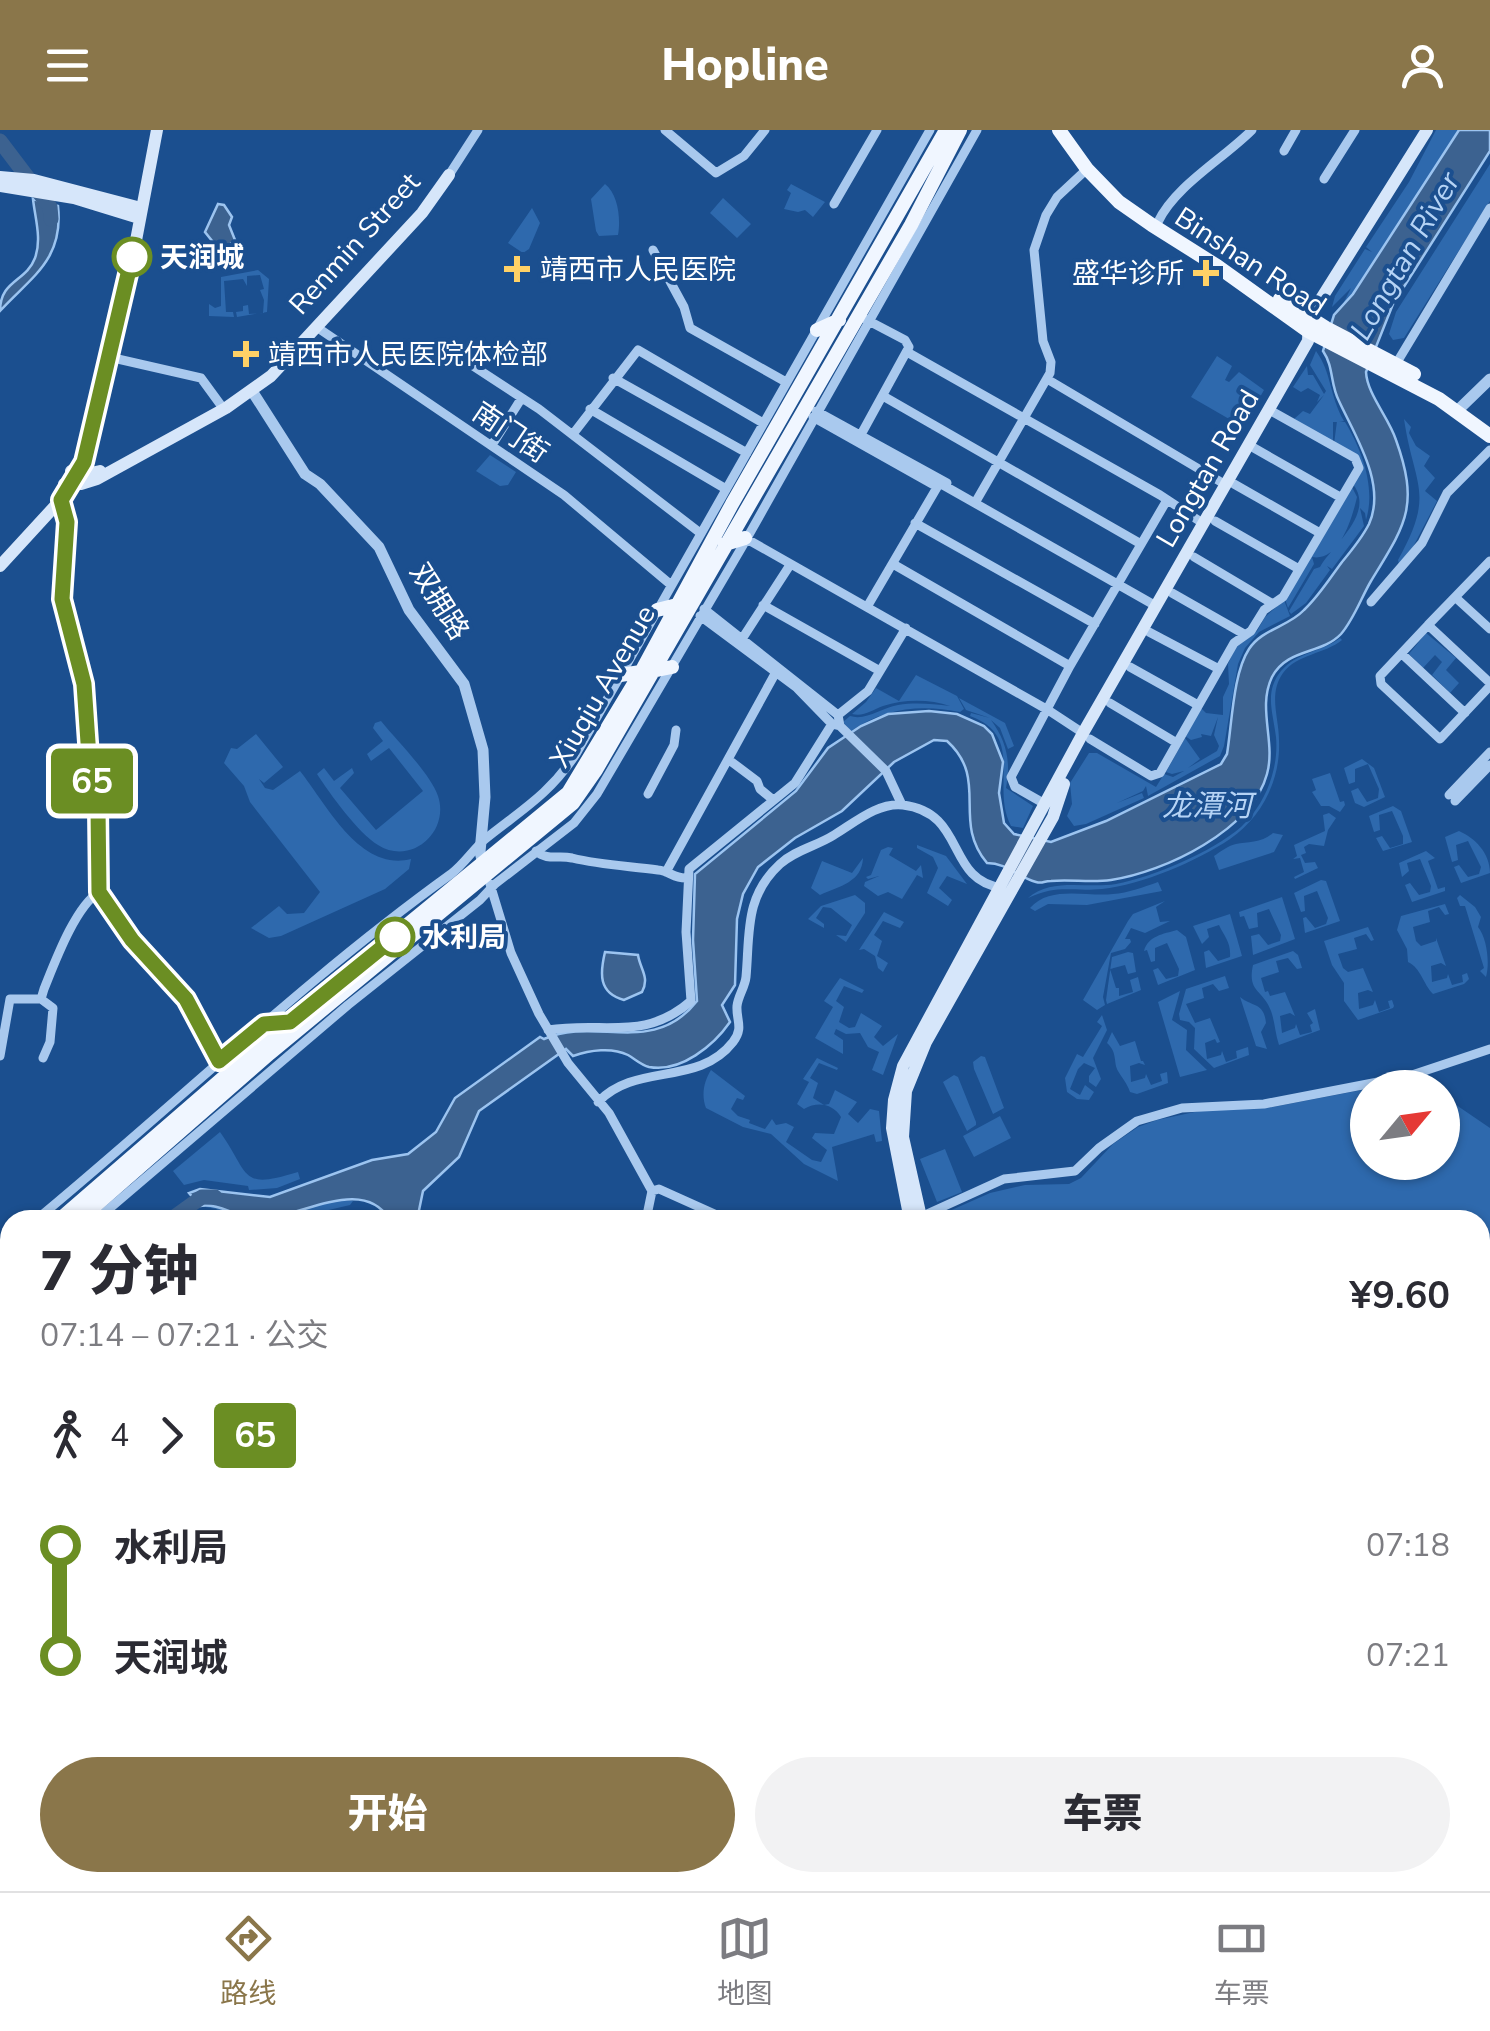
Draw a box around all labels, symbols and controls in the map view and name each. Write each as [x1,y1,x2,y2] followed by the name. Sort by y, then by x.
[661,35,829,96] text: Hopline
[40,38,95,93] icon: menu
[1395,38,1450,93] icon: person
[281,164,429,323] street label: Renmin Street
[1341,164,1471,348] water label: Longtan River
[1167,199,1334,325] street label: Binshan Road
[113,238,151,276] marker: 天润城
[160,239,244,277] place label: 天润城
[540,251,736,289] place label: 靖西市人民医院
[1072,255,1184,293] place label: 盛华诊所
[504,256,530,282] marker: 靖西市人民医院
[1193,260,1219,286] marker: 盛华诊所
[268,336,548,374] place label: 靖西市人民医院体检部
[233,341,259,367] marker: 靖西市人民医院体检部
[1147,383,1268,554] street label: Longtan Road
[465,394,556,472] street label: 南门街
[401,556,478,647] street label: 双拥路
[541,598,665,775] street label: Xiuqiu Avenue
[47,748,137,814] line badge: 65
[71,758,113,805] text: 65
[1162,786,1257,827] water label: 龙潭河
[376,918,414,956] marker: 水利局
[422,919,506,957] place label: 水利局
[1350,1070,1460,1180] north arrow
[1350,1070,1460,1180] map controls
[40,1234,198,1309] text: 7 分钟
[1349,1270,1450,1321] text: ¥9.60
[40,1314,328,1357] text: 07:14 – 07:21 · 公交
[40,1408,95,1463] icon: walk
[144,1408,199,1463] icon: forward
[234,1412,276,1459] text: 65
[110,1414,129,1457] text: 4
[114,1523,228,1574] text: 水利局
[1366,1524,1450,1567] text: 07:18
[114,1633,228,1684] text: 天润城
[1366,1634,1450,1677] text: 07:21
[40,1757,735,1872] button: 开始
[755,1757,1450,1872] button: 车票
[220,1911,276,2013] tab: 路线
[717,1911,773,2013] tab: 地图
[1214,1911,1270,2013] tab: 车票

